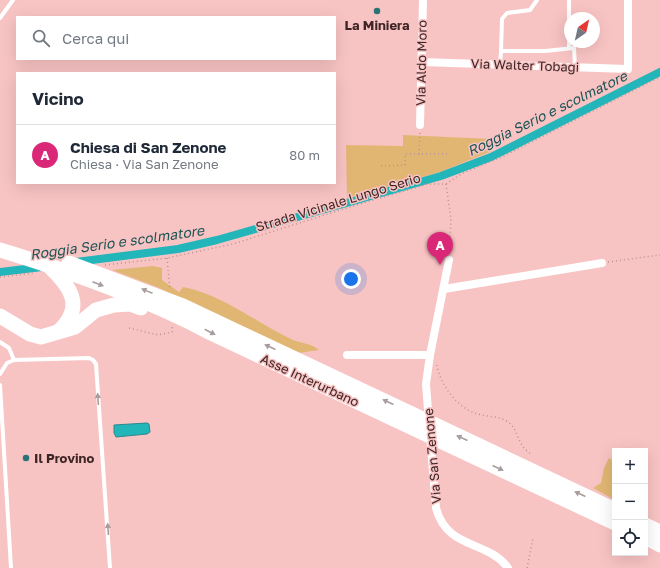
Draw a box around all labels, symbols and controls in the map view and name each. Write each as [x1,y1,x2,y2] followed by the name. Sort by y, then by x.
[372,6,382,16] marker: La Miniera
[564,12,600,48] north arrow
[16,16,336,60] search box
[345,17,410,33] place label: La Miniera
[412,20,430,106] street label: Via Aldo Moro
[30,27,52,49] icon: search
[62,29,129,47] text: Cerca qui
[470,55,580,75] street label: Via Walter Tobagi
[464,67,630,159] water label: Roggia Serio e scolmatore
[32,88,84,109] text: Vicino
[70,138,226,156] text: Chiesa di San Zenone
[40,147,50,163] text: A
[289,147,320,163] text: 80 m
[70,156,219,172] text: Chiesa · Via San Zenone
[254,169,422,235] street label: Strada Vicinale Lungo Serio
[29,221,206,263] water label: Roggia Serio e scolmatore
[427,232,453,265] pin: A
[341,269,361,289] your location
[92,282,104,288] one-way arrow
[140,288,152,294] one-way arrow
[204,329,216,336] one-way arrow
[265,344,276,350] one-way arrow
[258,350,362,410] street label: Asse Interurbano
[95,393,102,405] one-way arrow
[382,399,394,406] one-way arrow
[420,407,444,505] street label: Via San Zenone
[457,435,468,441] one-way arrow
[612,448,648,556] map controls
[612,448,648,484] button: +
[34,450,94,466] place label: Il Provino
[21,453,31,463] marker: Il Provino
[492,465,504,471] one-way arrow
[612,484,648,520] button: −
[574,491,585,497] one-way arrow
[612,520,648,556] button: locate
[104,523,111,535] one-way arrow

